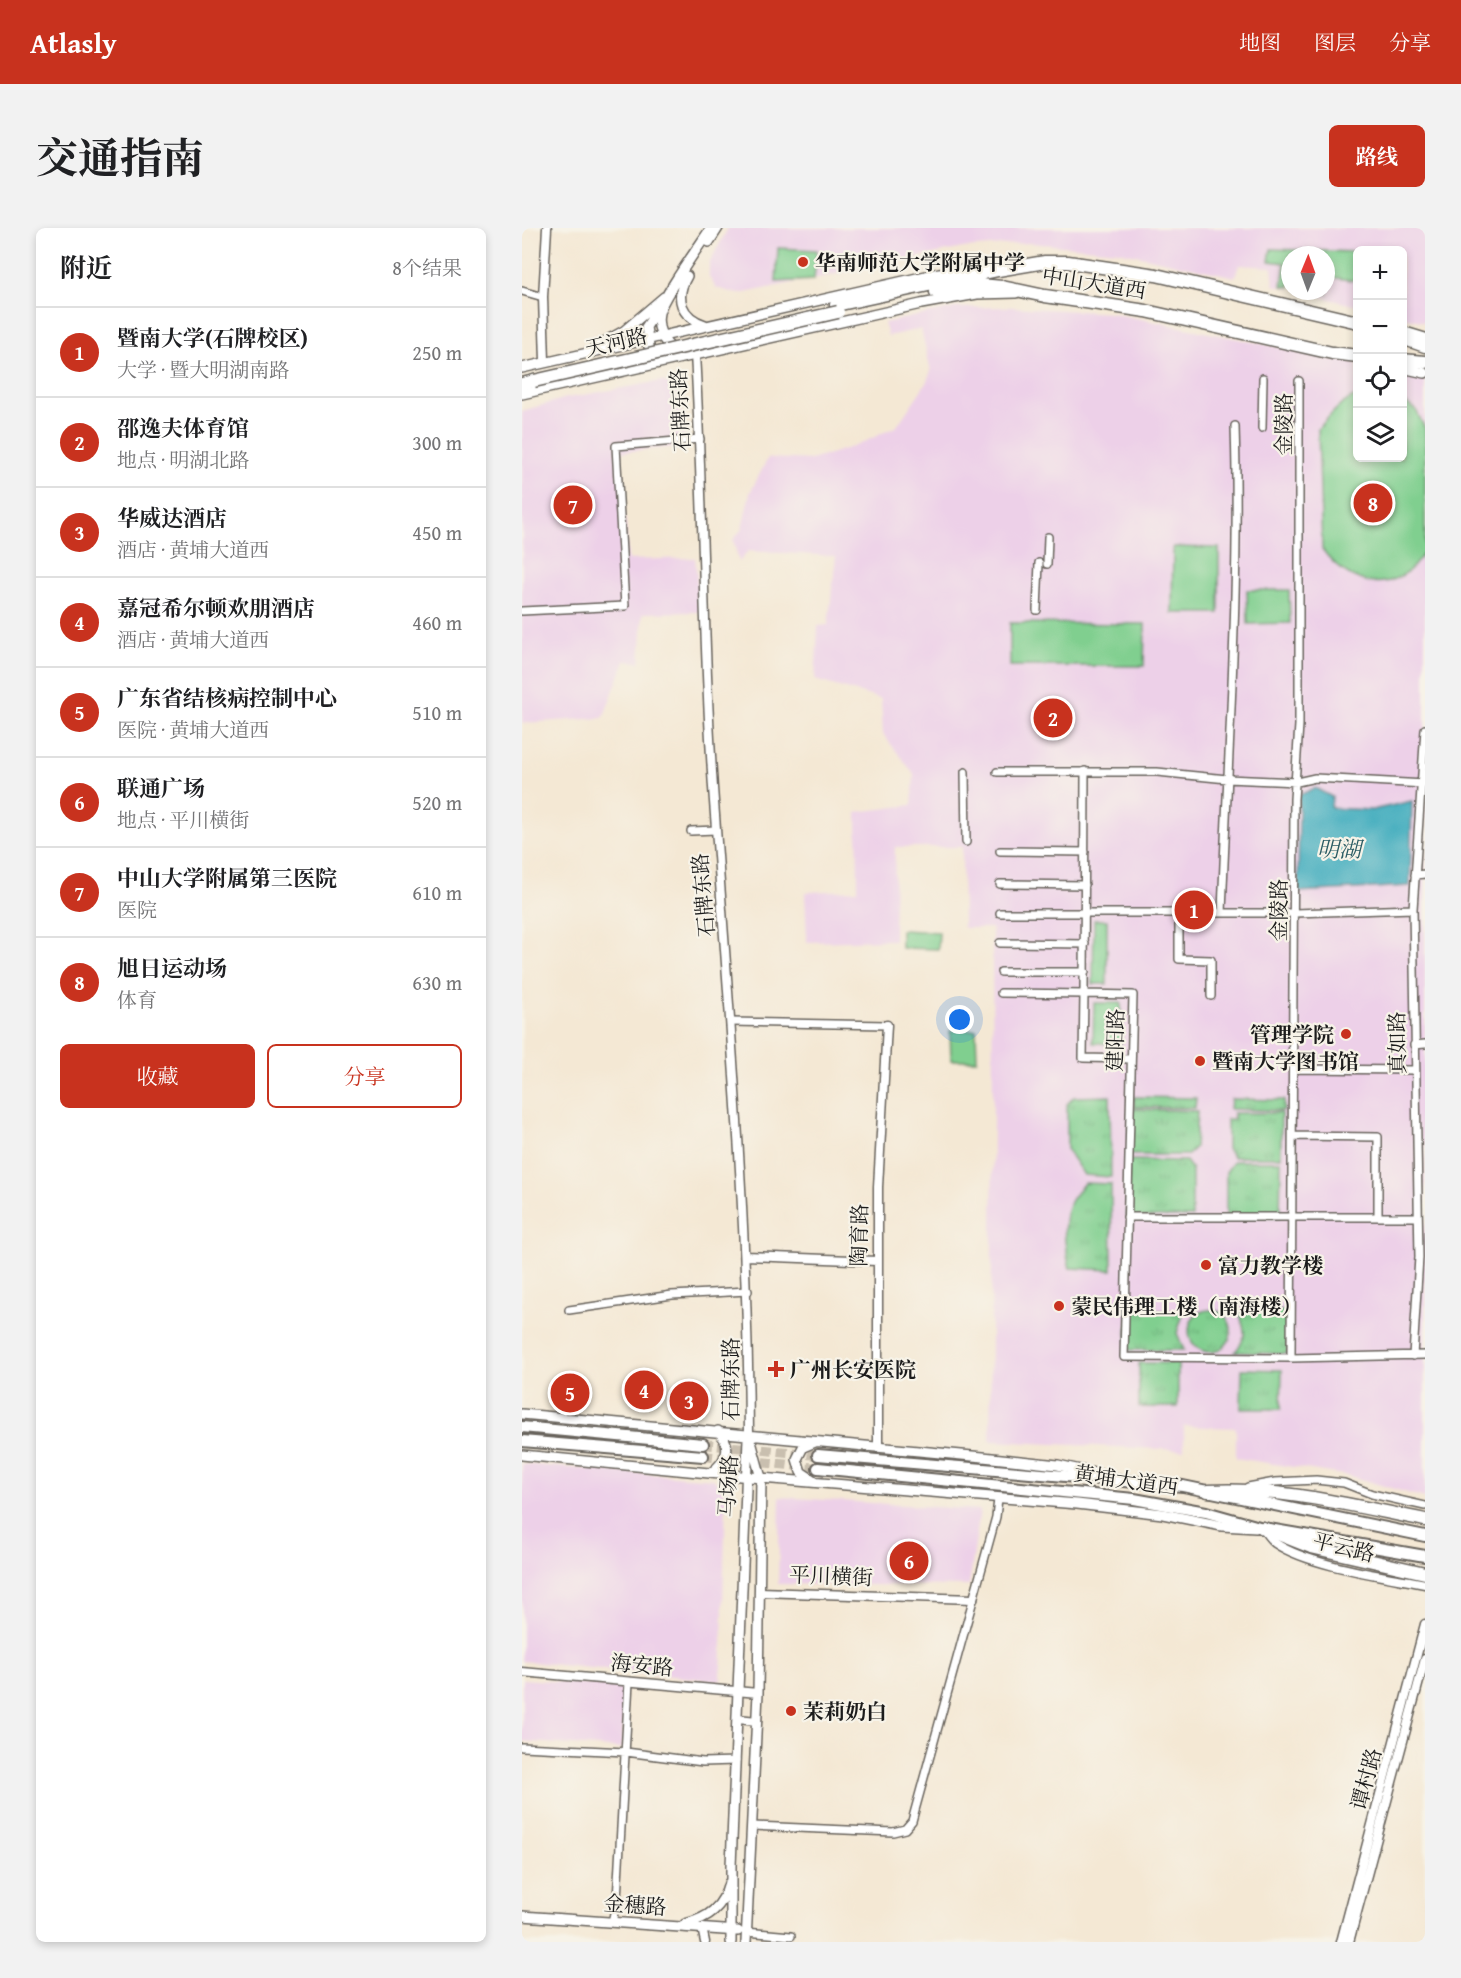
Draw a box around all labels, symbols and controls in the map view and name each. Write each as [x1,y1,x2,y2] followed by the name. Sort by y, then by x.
[30,22,117,63] text: Atlasly
[1239,27,1281,58] text: 地图
[1314,27,1356,58] text: 图层
[1389,27,1431,58] text: 分享
[1329,125,1425,187] button: 路线
[36,127,204,188] text: 交通指南
[1281,246,1335,300] north arrow
[1353,246,1407,462] map controls
[1353,246,1407,300] button: +
[815,247,1025,278] place label: 华南师范大学附属中学
[60,248,112,287] text: 附近
[392,253,462,282] text: 8个结果
[796,255,810,269] marker: 华南师范大学附属中学
[1040,259,1148,307] street label: 中山大道西
[1353,300,1407,354] button: −
[582,320,650,364] street label: 天河路
[117,322,308,354] text: 暨南大学(石牌校区)
[74,338,85,367] text: 1
[412,338,462,367] text: 250 m
[1353,354,1407,408] button: locate
[117,355,289,384] text: 大学 · 暨大明湖南路
[662,367,698,453] street label: 石牌东路
[1268,393,1299,456] street label: 金陵路
[1353,408,1407,462] button: layers
[117,412,249,444] text: 邵逸夫体育馆
[74,428,85,457] text: 2
[412,428,462,457] text: 300 m
[117,445,249,474] text: 地点 · 明湖北路
[1354,480,1392,526] pin: 8
[554,482,592,528] pin: 7
[117,502,227,534] text: 华威达酒店
[74,518,85,547] text: 3
[412,518,462,547] text: 450 m
[117,535,269,564] text: 酒店 · 黄埔大道西
[117,592,315,624] text: 嘉冠希尔顿欢朋酒店
[74,608,85,637] text: 4
[412,608,462,637] text: 460 m
[117,625,269,654] text: 酒店 · 黄埔大道西
[117,682,337,714] text: 广东省结核病控制中心
[1034,696,1072,740] pin: 2
[74,698,85,727] text: 5
[412,698,462,727] text: 510 m
[117,715,269,744] text: 医院 · 黄埔大道西
[117,772,205,804] text: 联通广场
[74,788,85,817] text: 6
[412,788,462,817] text: 520 m
[117,805,249,834] text: 地点 · 平川横街
[1317,833,1365,865] water label: 明湖
[684,852,722,938] street label: 石牌东路
[117,862,337,894] text: 中山大学附属第三医院
[74,878,85,907] text: 7
[412,878,462,907] text: 610 m
[1263,879,1294,942] street label: 金陵路
[1174,888,1214,932] pin: 1
[117,895,157,924] text: 医院
[117,952,227,984] text: 旭日运动场
[74,968,85,997] text: 8
[412,968,462,997] text: 630 m
[117,985,157,1014] text: 体育
[945,1005,974,1034] your location
[1098,1008,1132,1072] street label: 建阳路
[1381,1011,1413,1075] street label: 真如路
[1250,1019,1334,1050] place label: 管理学院
[1339,1027,1353,1041] marker: 管理学院
[60,1044,255,1108] button: 收藏
[267,1044,462,1108] button: 分享
[1212,1046,1359,1077] place label: 暨南大学图书馆
[1193,1054,1207,1068] marker: 暨南大学图书馆
[843,1203,875,1267] street label: 陶育路
[1218,1250,1323,1281] place label: 富力教学楼
[1199,1258,1213,1272] marker: 富力教学楼
[1071,1291,1302,1322] place label: 蒙民伟理工楼（南海楼）
[1052,1299,1066,1313] marker: 蒙民伟理工楼（南海楼）
[715,1337,746,1421] street label: 石牌东路
[790,1354,916,1385] place label: 广州长安医院
[767,1360,785,1378] marker: 广州长安医院
[624,1368,664,1412] pin: 4
[550,1370,590,1416] pin: 5
[670,1378,708,1424] pin: 3
[711,1454,745,1518] street label: 马场路
[1072,1457,1180,1503] street label: 黄埔大道西
[1310,1524,1378,1570] street label: 平云路
[890,1538,928,1584] pin: 6
[788,1559,874,1593] street label: 平川横街
[609,1647,675,1683] street label: 海安路
[803,1696,887,1727] place label: 茉莉奶白
[784,1704,798,1718] marker: 茉莉奶白
[1343,1745,1389,1813] street label: 谭村路
[602,1887,668,1923] street label: 金穗路

